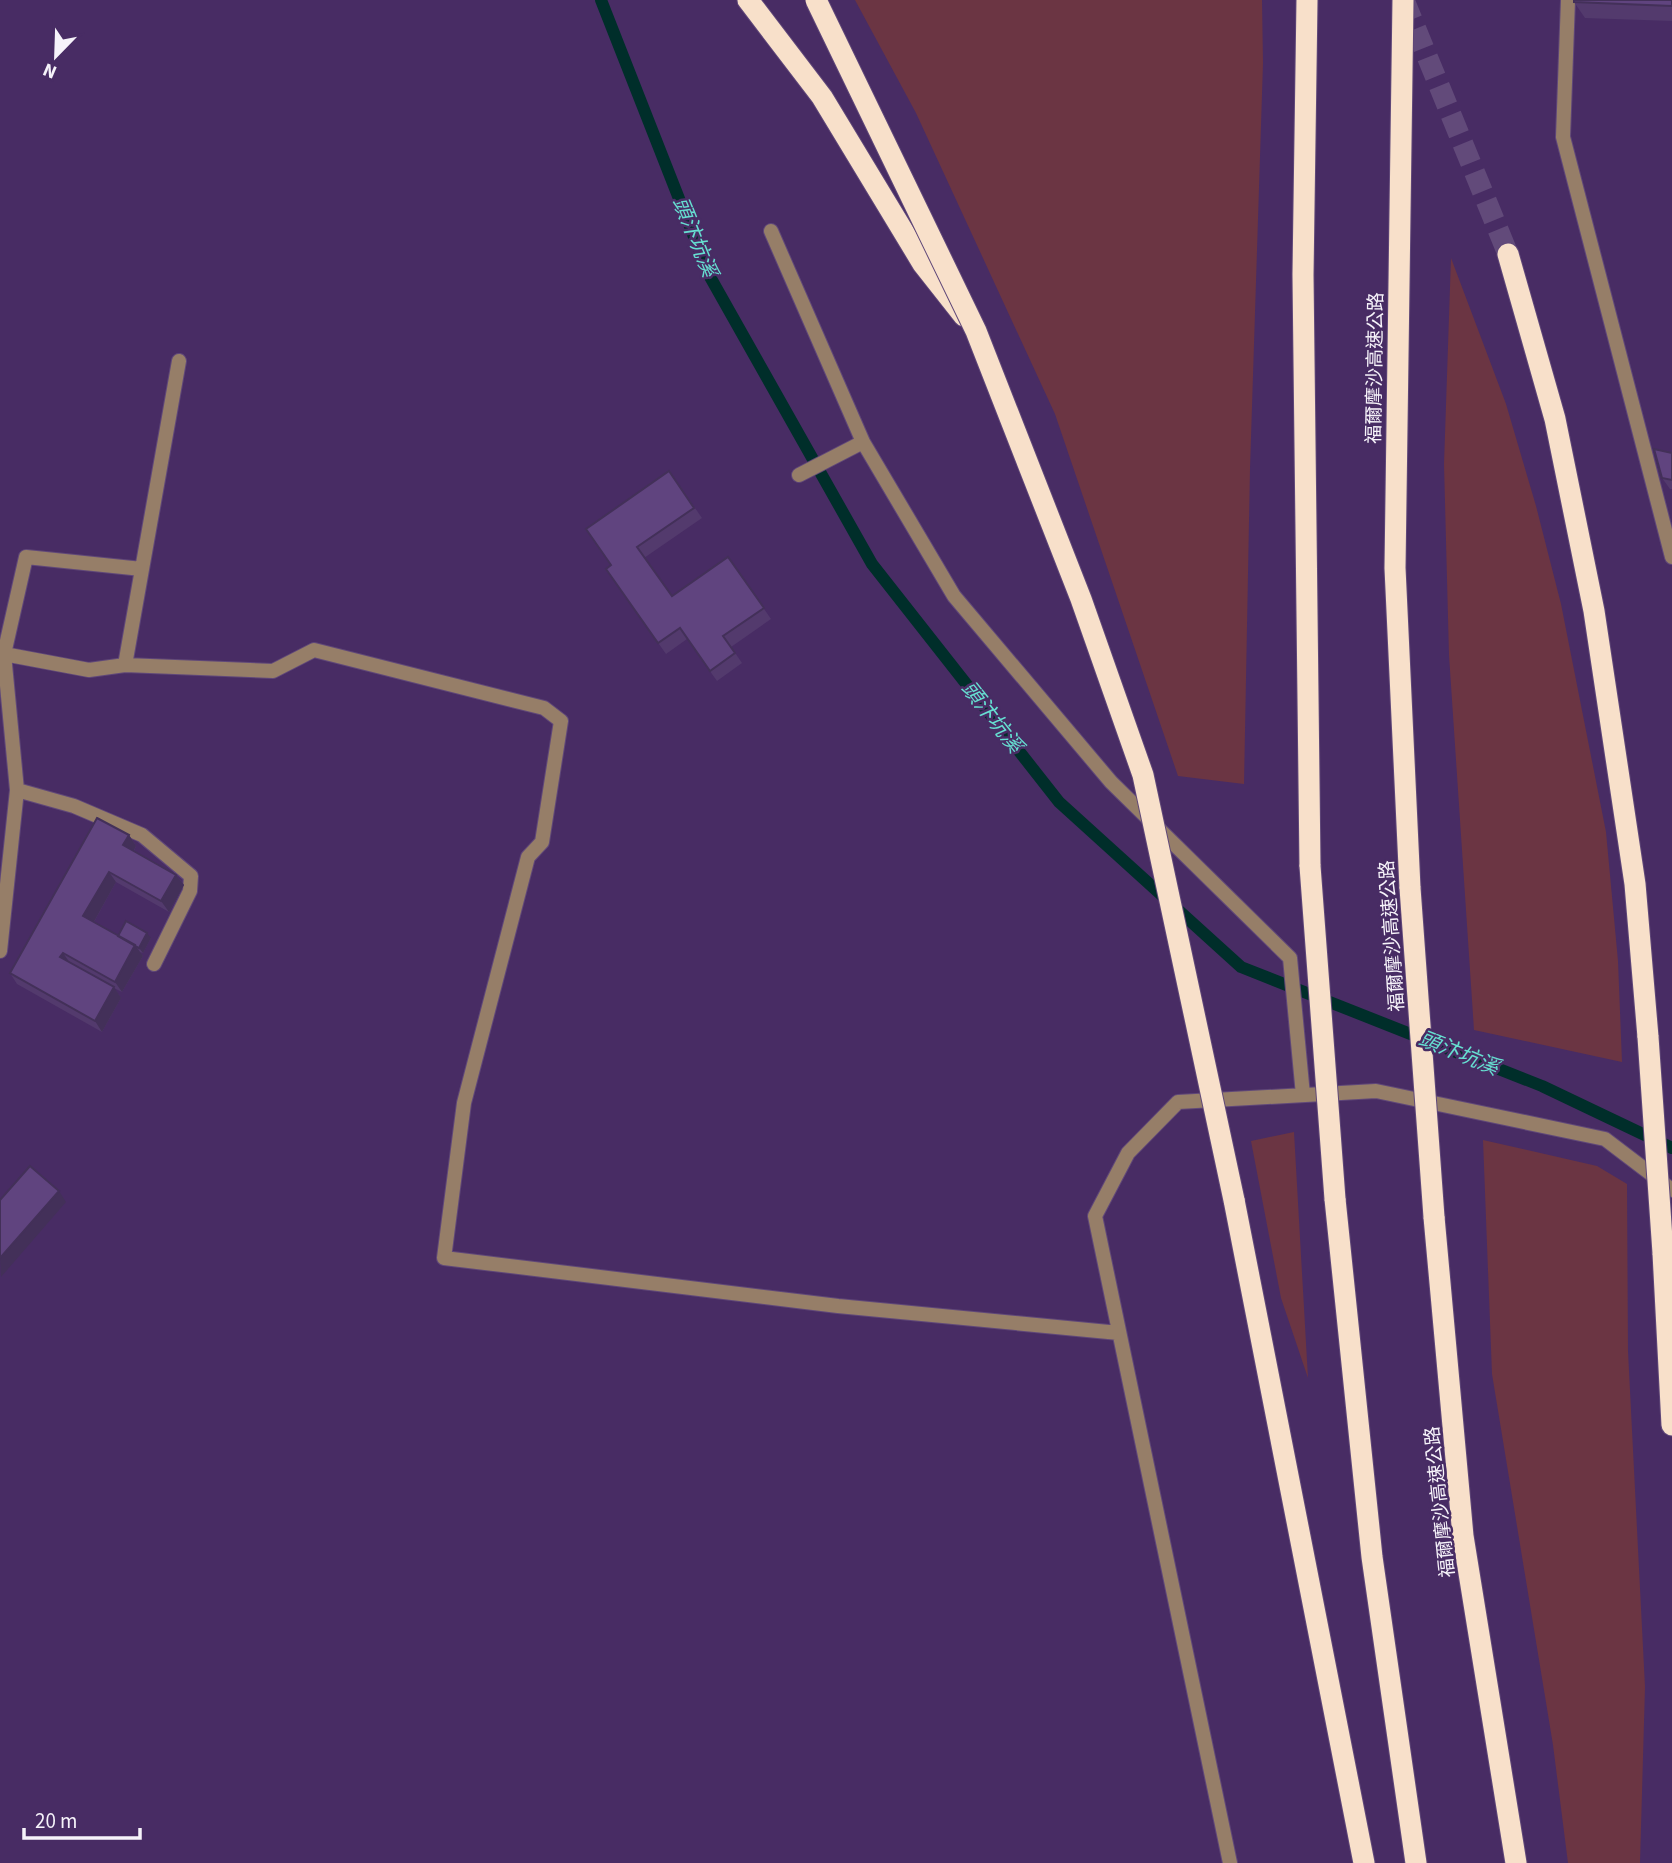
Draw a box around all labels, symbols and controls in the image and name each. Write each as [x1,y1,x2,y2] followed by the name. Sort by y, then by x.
[21,21,91,91] north arrow
[39,55,61,85] text: N
[665,192,726,284] water label: 頭汴坑溪
[1361,292,1390,444] street label: 福爾摩沙高速公路
[954,675,1032,762] water label: 頭汴坑溪
[1374,859,1411,1013] street label: 福爾摩沙高速公路
[1414,1023,1506,1084] water label: 頭汴坑溪
[1419,1425,1462,1579] street label: 福爾摩沙高速公路
[24,1797,140,1841] scale bar
[35,1806,77,1836] text: 20 m

